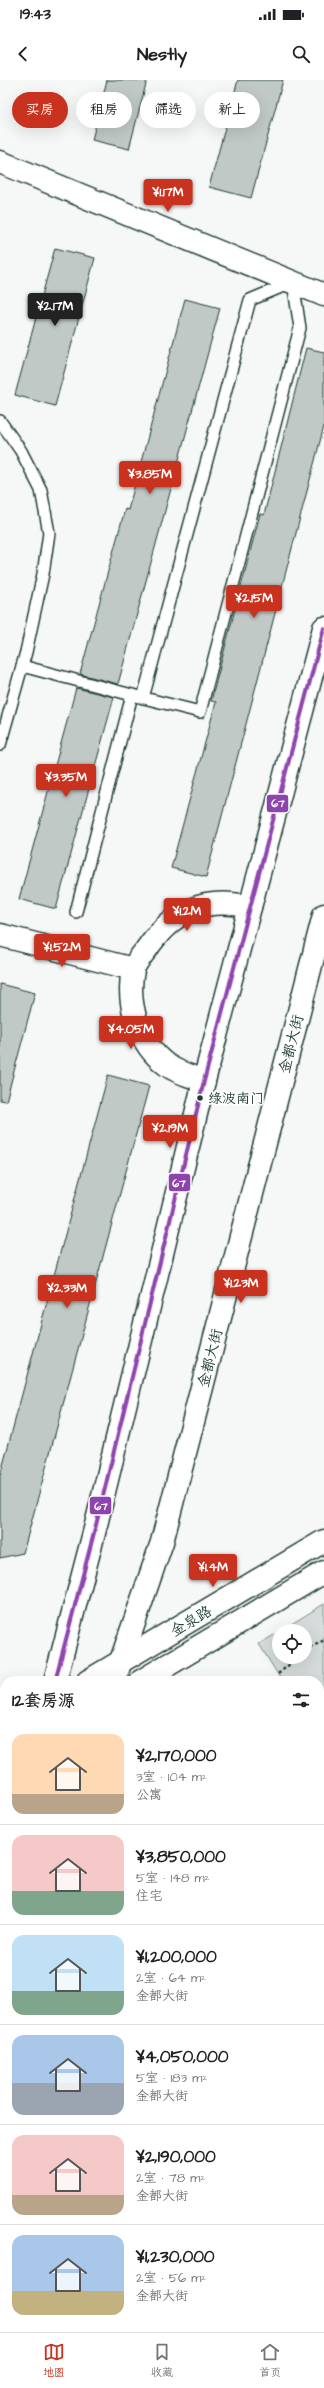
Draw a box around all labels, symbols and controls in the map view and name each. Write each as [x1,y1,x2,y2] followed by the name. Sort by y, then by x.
[20,4,51,25] text: 19:43
[137,42,187,67] text: Nestly
[12,43,34,65] icon: back
[290,43,312,65] icon: search
[12,92,68,128] chip: 买房
[76,92,132,128] chip: 租房
[140,92,196,128] chip: 筛选
[204,92,260,128] chip: 新上
[135,179,201,213] pin: ¥1.17M
[153,183,183,201] text: ¥1.17M
[22,293,88,327] pin: ¥2.17M
[37,297,73,315] text: ¥2.17M
[117,461,183,495] pin: ¥3.85M
[128,465,172,483] text: ¥3.85M
[221,585,287,619] pin: ¥2.15M
[235,589,273,607] text: ¥2.15M
[33,764,99,798] pin: ¥3.35M
[45,768,87,786] text: ¥3.35M
[266,794,289,813] line badge: 67
[271,796,285,811] text: 67
[159,898,215,932] pin: ¥1.2M
[173,902,201,920] text: ¥1.2M
[29,934,95,968] pin: ¥1.52M
[43,938,81,956] text: ¥1.52M
[274,1012,309,1076] street label: 金都大街
[98,1016,164,1050] pin: ¥4.05M
[108,1020,154,1038] text: ¥4.05M
[208,1089,264,1109] place label: 绿波南门
[195,1093,205,1103] marker: 绿波南门
[137,1115,203,1149] pin: ¥2.19M
[152,1119,188,1137] text: ¥2.19M
[168,1173,191,1192] line badge: 67
[172,1176,186,1191] text: 67
[208,1270,274,1304] pin: ¥1.23M
[223,1274,259,1292] text: ¥1.23M
[34,1275,100,1309] pin: ¥2.33M
[47,1279,87,1297] text: ¥2.33M
[193,1326,228,1390] street label: 金都大街
[89,1496,112,1515] line badge: 67
[94,1499,108,1514] text: 67
[185,1554,241,1588] pin: ¥1.4M
[198,1558,228,1576] text: ¥1.4M
[167,1601,216,1642] street label: 金泉路
[272,1624,312,1664] map controls
[272,1624,312,1664] button: locate
[12,1689,75,1713] text: 12套房源
[290,1689,312,1711] icon: filters
[136,1744,216,1768] text: ¥2,170,000
[44,1750,92,1798] icon: home
[136,1768,207,1786] text: 3室 · 104 m²
[136,1786,162,1804] text: 公寓
[136,1845,226,1869] text: ¥3,850,000
[44,1851,92,1899] icon: home
[136,1869,210,1887] text: 5室 · 148 m²
[136,1887,162,1905] text: 住宅
[136,1945,217,1969] text: ¥1,200,000
[44,1951,92,1999] icon: home
[136,1969,206,1987] text: 2室 · 64 m²
[136,1987,188,2005] text: 金都大街
[136,2045,228,2069] text: ¥4,050,000
[44,2051,92,2099] icon: home
[136,2069,207,2087] text: 5室 · 183 m²
[136,2087,188,2105] text: 金都大街
[136,2145,216,2169] text: ¥2,190,000
[44,2151,92,2199] icon: home
[136,2169,205,2187] text: 2室 · 78 m²
[136,2187,188,2205] text: 金都大街
[136,2245,215,2269] text: ¥1,230,000
[44,2251,92,2299] icon: home
[136,2269,206,2287] text: 2室 · 56 m²
[136,2287,188,2305] text: 金都大街
[43,2341,65,2380] tab: 地图
[151,2341,173,2380] tab: 收藏
[259,2341,281,2380] tab: 首页

